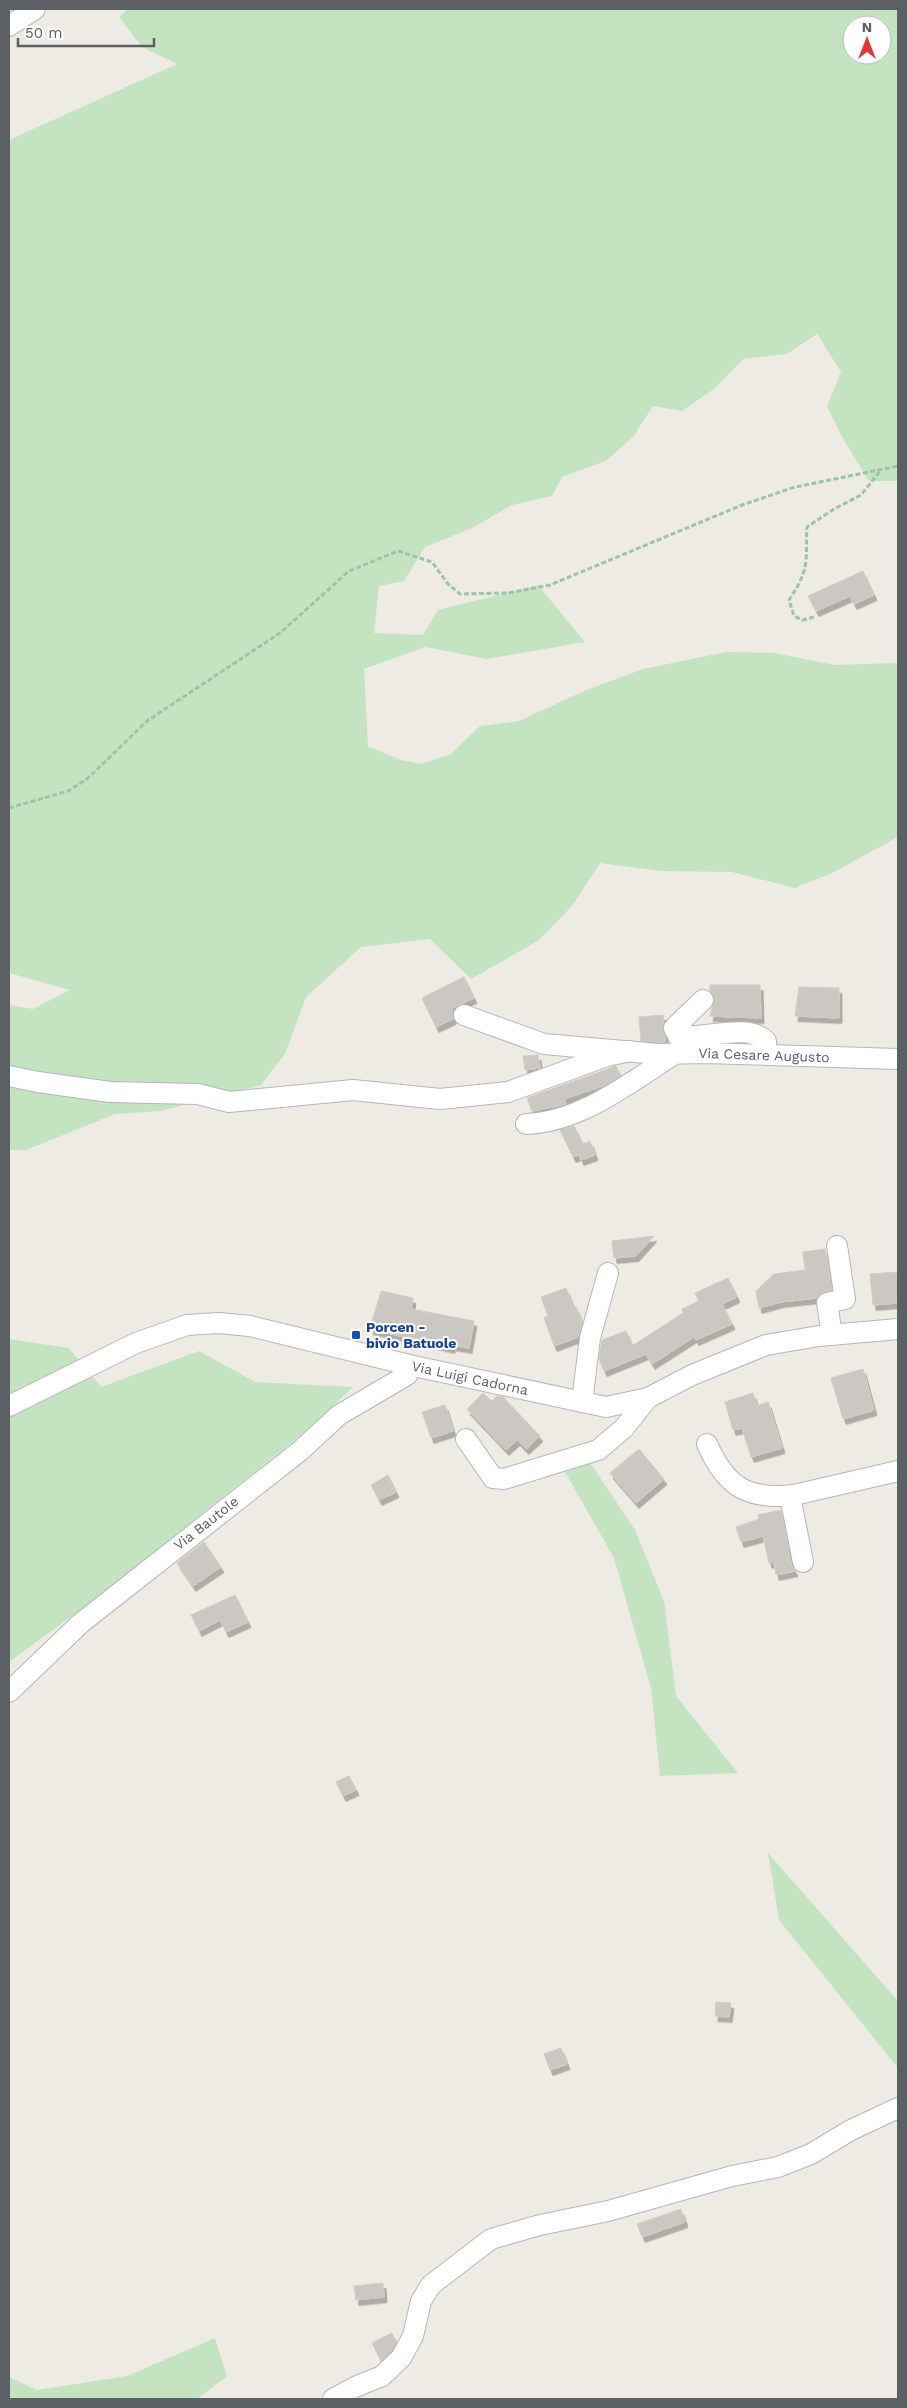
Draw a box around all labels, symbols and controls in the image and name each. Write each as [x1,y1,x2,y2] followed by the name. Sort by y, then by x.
[18,15,154,47] scale bar
[842,15,892,65] north arrow
[862,19,872,35] text: N
[25,24,62,42] text: 50 m
[698,1045,830,1065] street label: Via Cesare Augusto
[366,1319,456,1351] place label: Porcen - bivio Batuole
[350,1329,362,1341] marker: Porcen - bivio Batuole
[410,1358,530,1398] street label: Via Luigi Cadorna
[171,1493,241,1553] street label: Via Bautole

